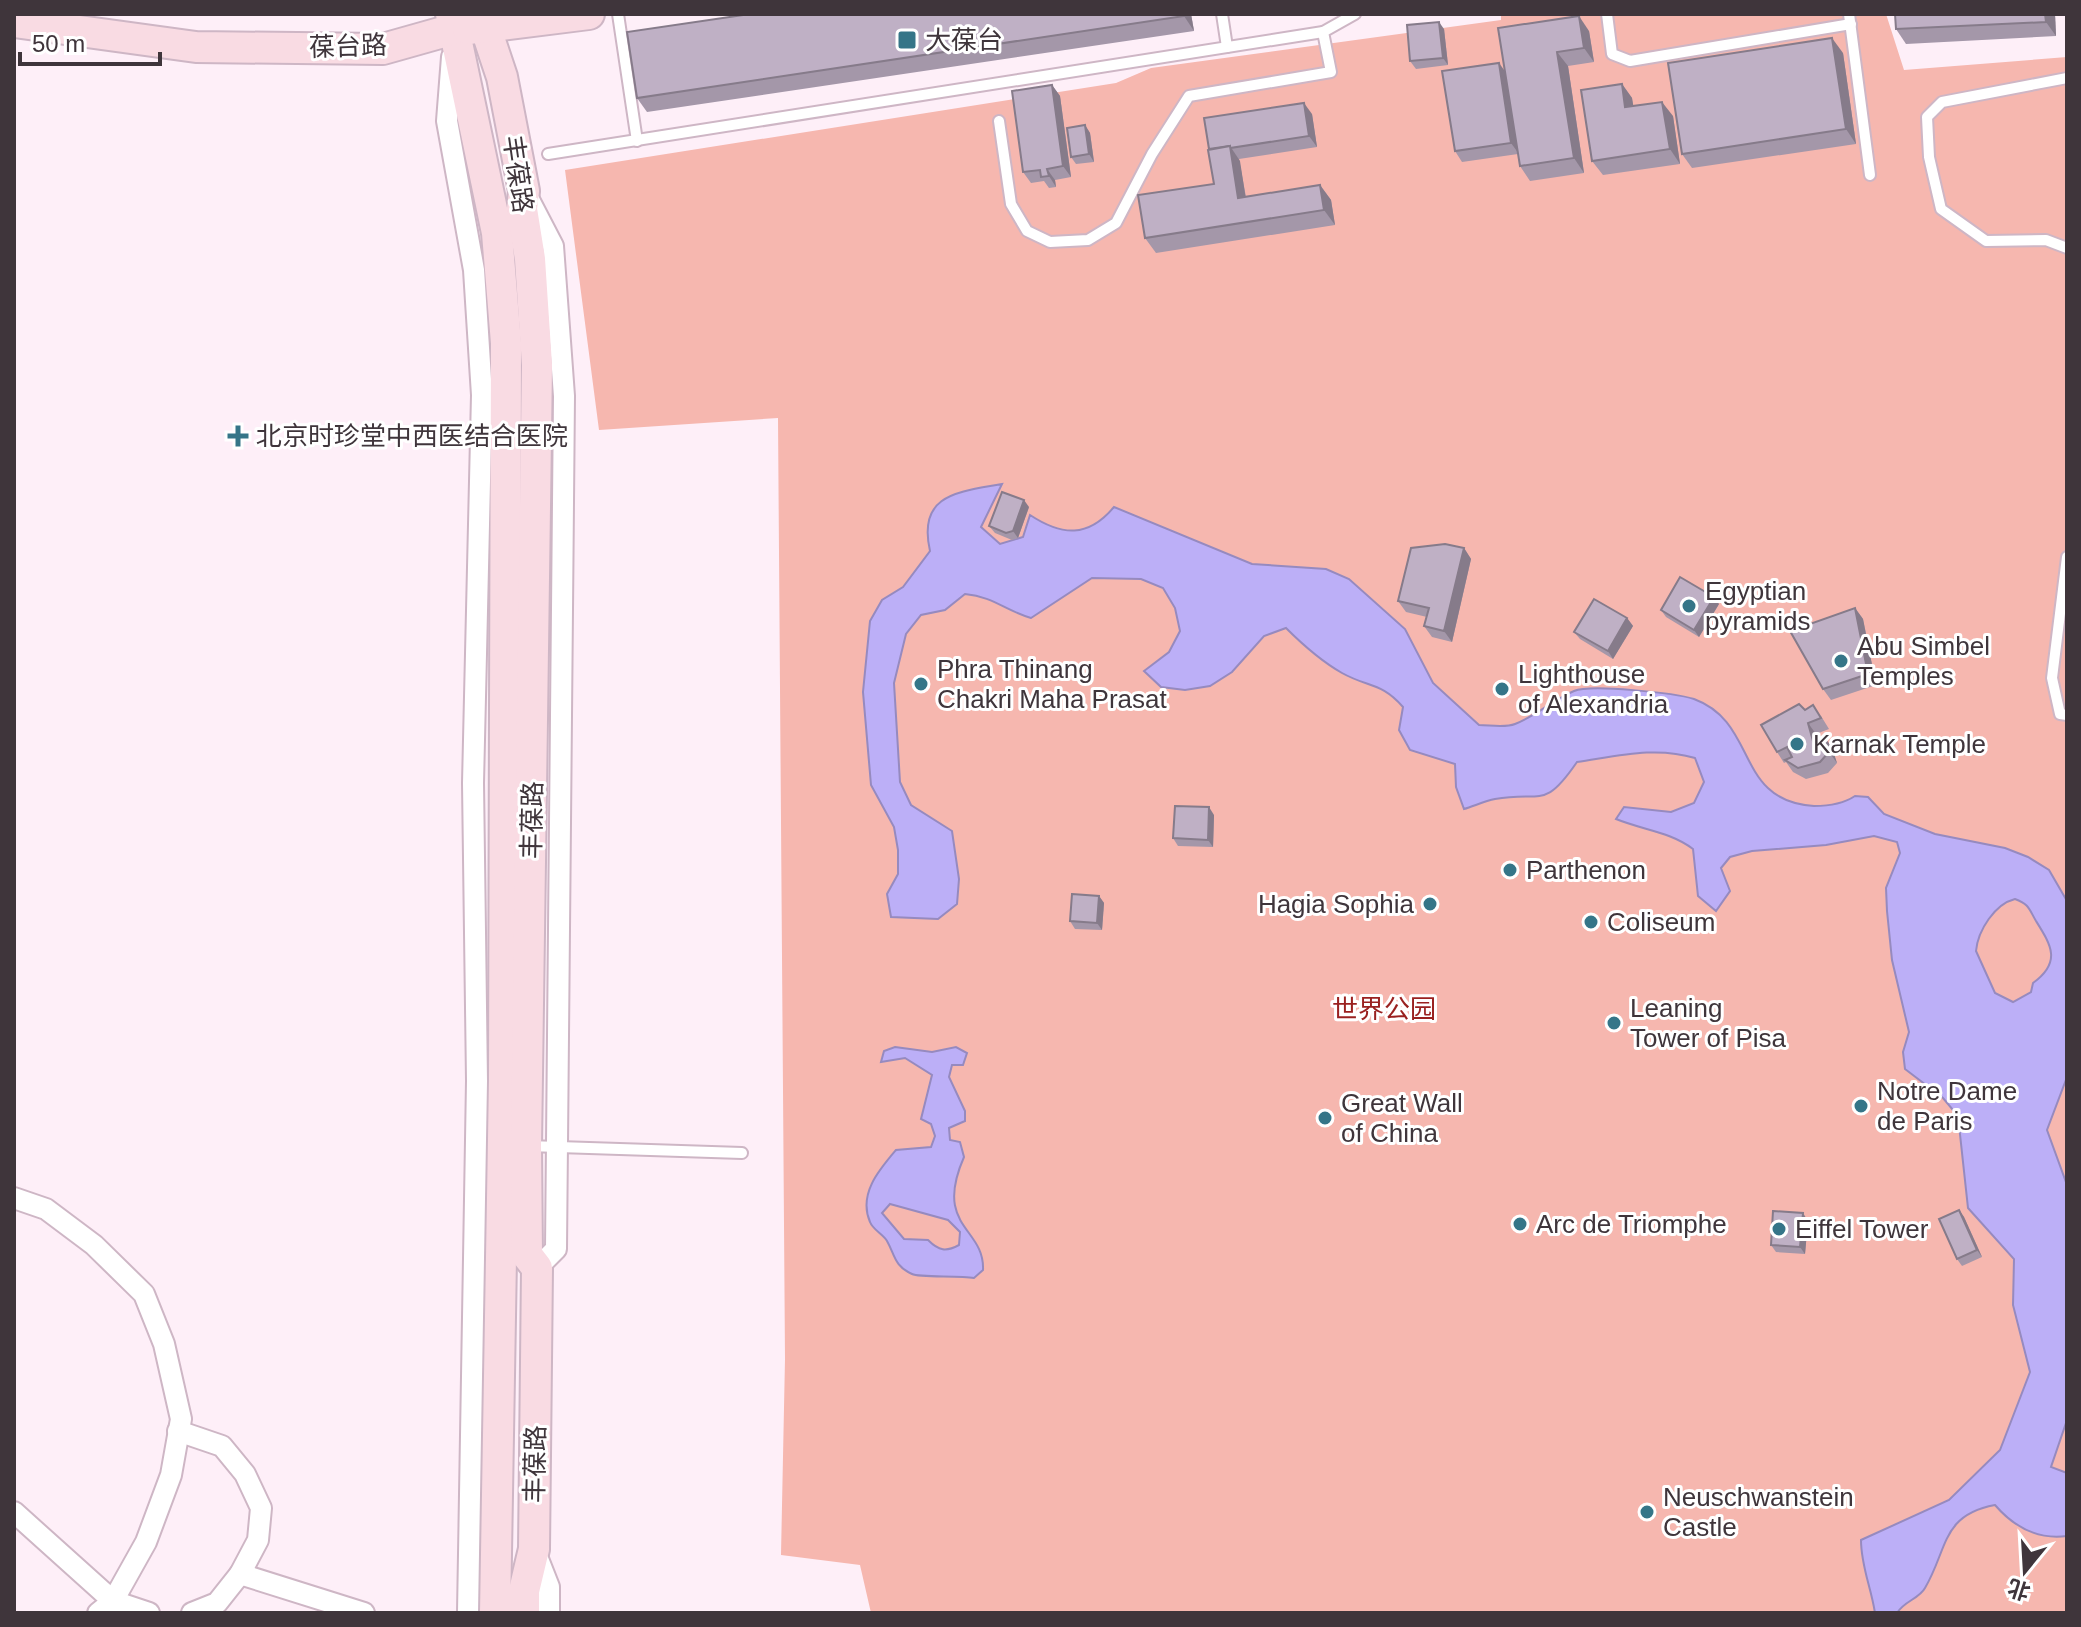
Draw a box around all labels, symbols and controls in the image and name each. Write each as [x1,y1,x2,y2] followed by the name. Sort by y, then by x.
[20,16,160,66] scale bar
[925,25,1003,55] place label: 大葆台
[896,29,918,51] marker: 大葆台
[32,30,85,57] text: 50 m
[308,30,388,62] street label: 葆台路
[498,133,538,215] street label: 丰葆路
[256,421,568,451] place label: 北京时珍堂中西医结合医院
[227,425,249,447] marker: 北京时珍堂中西医结合医院
[1705,576,1810,636] place label: Egyptian pyramids
[1680,597,1698,615] marker: Egyptian pyramids
[1857,631,1990,691] place label: Abu Simbel Temples
[1832,652,1850,670] marker: Abu Simbel Temples
[937,654,1168,714] place label: Phra Thinang Chakri Maha Prasat
[1518,659,1669,719] place label: Lighthouse of Alexandria
[912,675,930,693] marker: Phra Thinang Chakri Maha Prasat
[1493,680,1511,698] marker: Lighthouse of Alexandria
[1813,729,1986,759] place label: Karnak Temple
[1788,735,1806,753] marker: Karnak Temple
[516,781,548,859] street label: 丰葆路
[1526,855,1646,885] place label: Parthenon
[1501,861,1519,879] marker: Parthenon
[1258,889,1415,919] place label: Hagia Sophia
[1421,895,1439,913] marker: Hagia Sophia
[1607,907,1715,937] place label: Coliseum
[1582,913,1600,931] marker: Coliseum
[1630,993,1787,1053] place label: Leaning Tower of Pisa
[1332,994,1436,1024] park label: 世界公园
[1605,1014,1623,1032] marker: Leaning Tower of Pisa
[1877,1076,2017,1136] place label: Notre Dame de Paris
[1341,1088,1463,1148] place label: Great Wall of China
[1852,1097,1870,1115] marker: Notre Dame de Paris
[1316,1109,1334,1127] marker: Great Wall of China
[1536,1209,1727,1239] place label: Arc de Triomphe
[1795,1214,1929,1244] place label: Eiffel Tower
[1511,1215,1529,1233] marker: Arc de Triomphe
[1770,1220,1788,1238] marker: Eiffel Tower
[519,1425,551,1503] street label: 丰葆路
[1663,1482,1854,1542] place label: Neuschwanstein Castle
[1638,1503,1656,1521] marker: Neuschwanstein Castle
[1985,1531,2065,1611] north arrow
[2005,1574,2033,1605] text: 北

